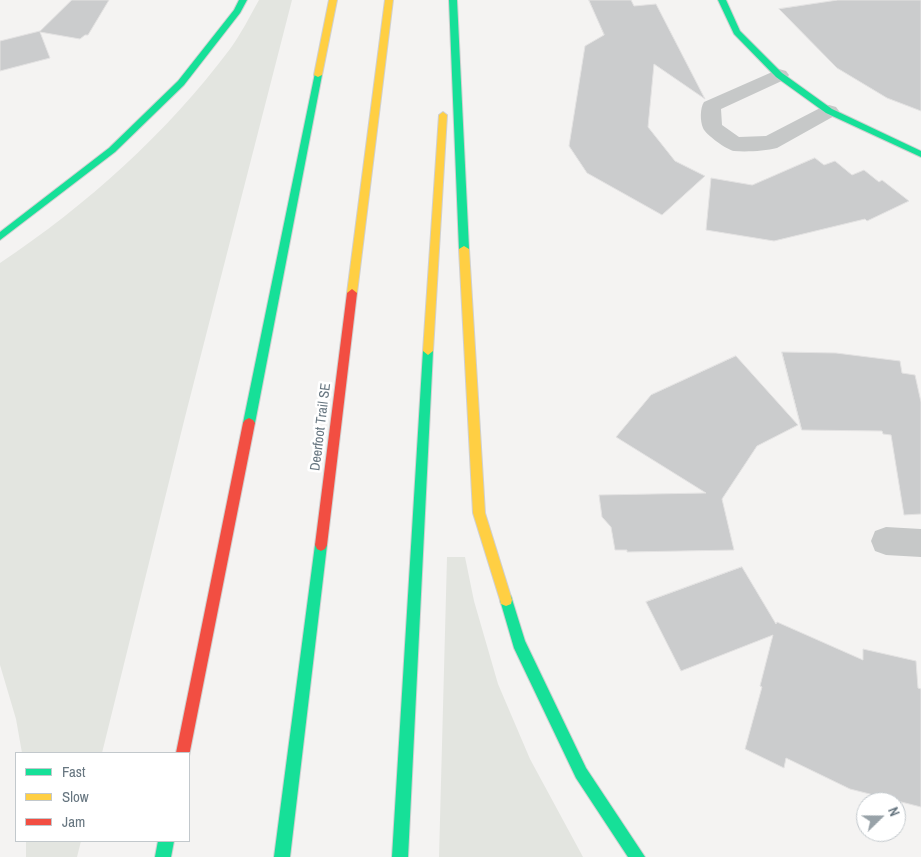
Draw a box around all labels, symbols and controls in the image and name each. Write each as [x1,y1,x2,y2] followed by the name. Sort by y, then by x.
[307,382,335,472] street label: Deerfoot Trail SE
[15,752,190,842] legend
[62,761,85,782] text: Fast
[62,786,89,807] text: Slow
[856,792,906,842] north arrow
[884,805,904,819] text: N
[62,811,85,832] text: Jam

